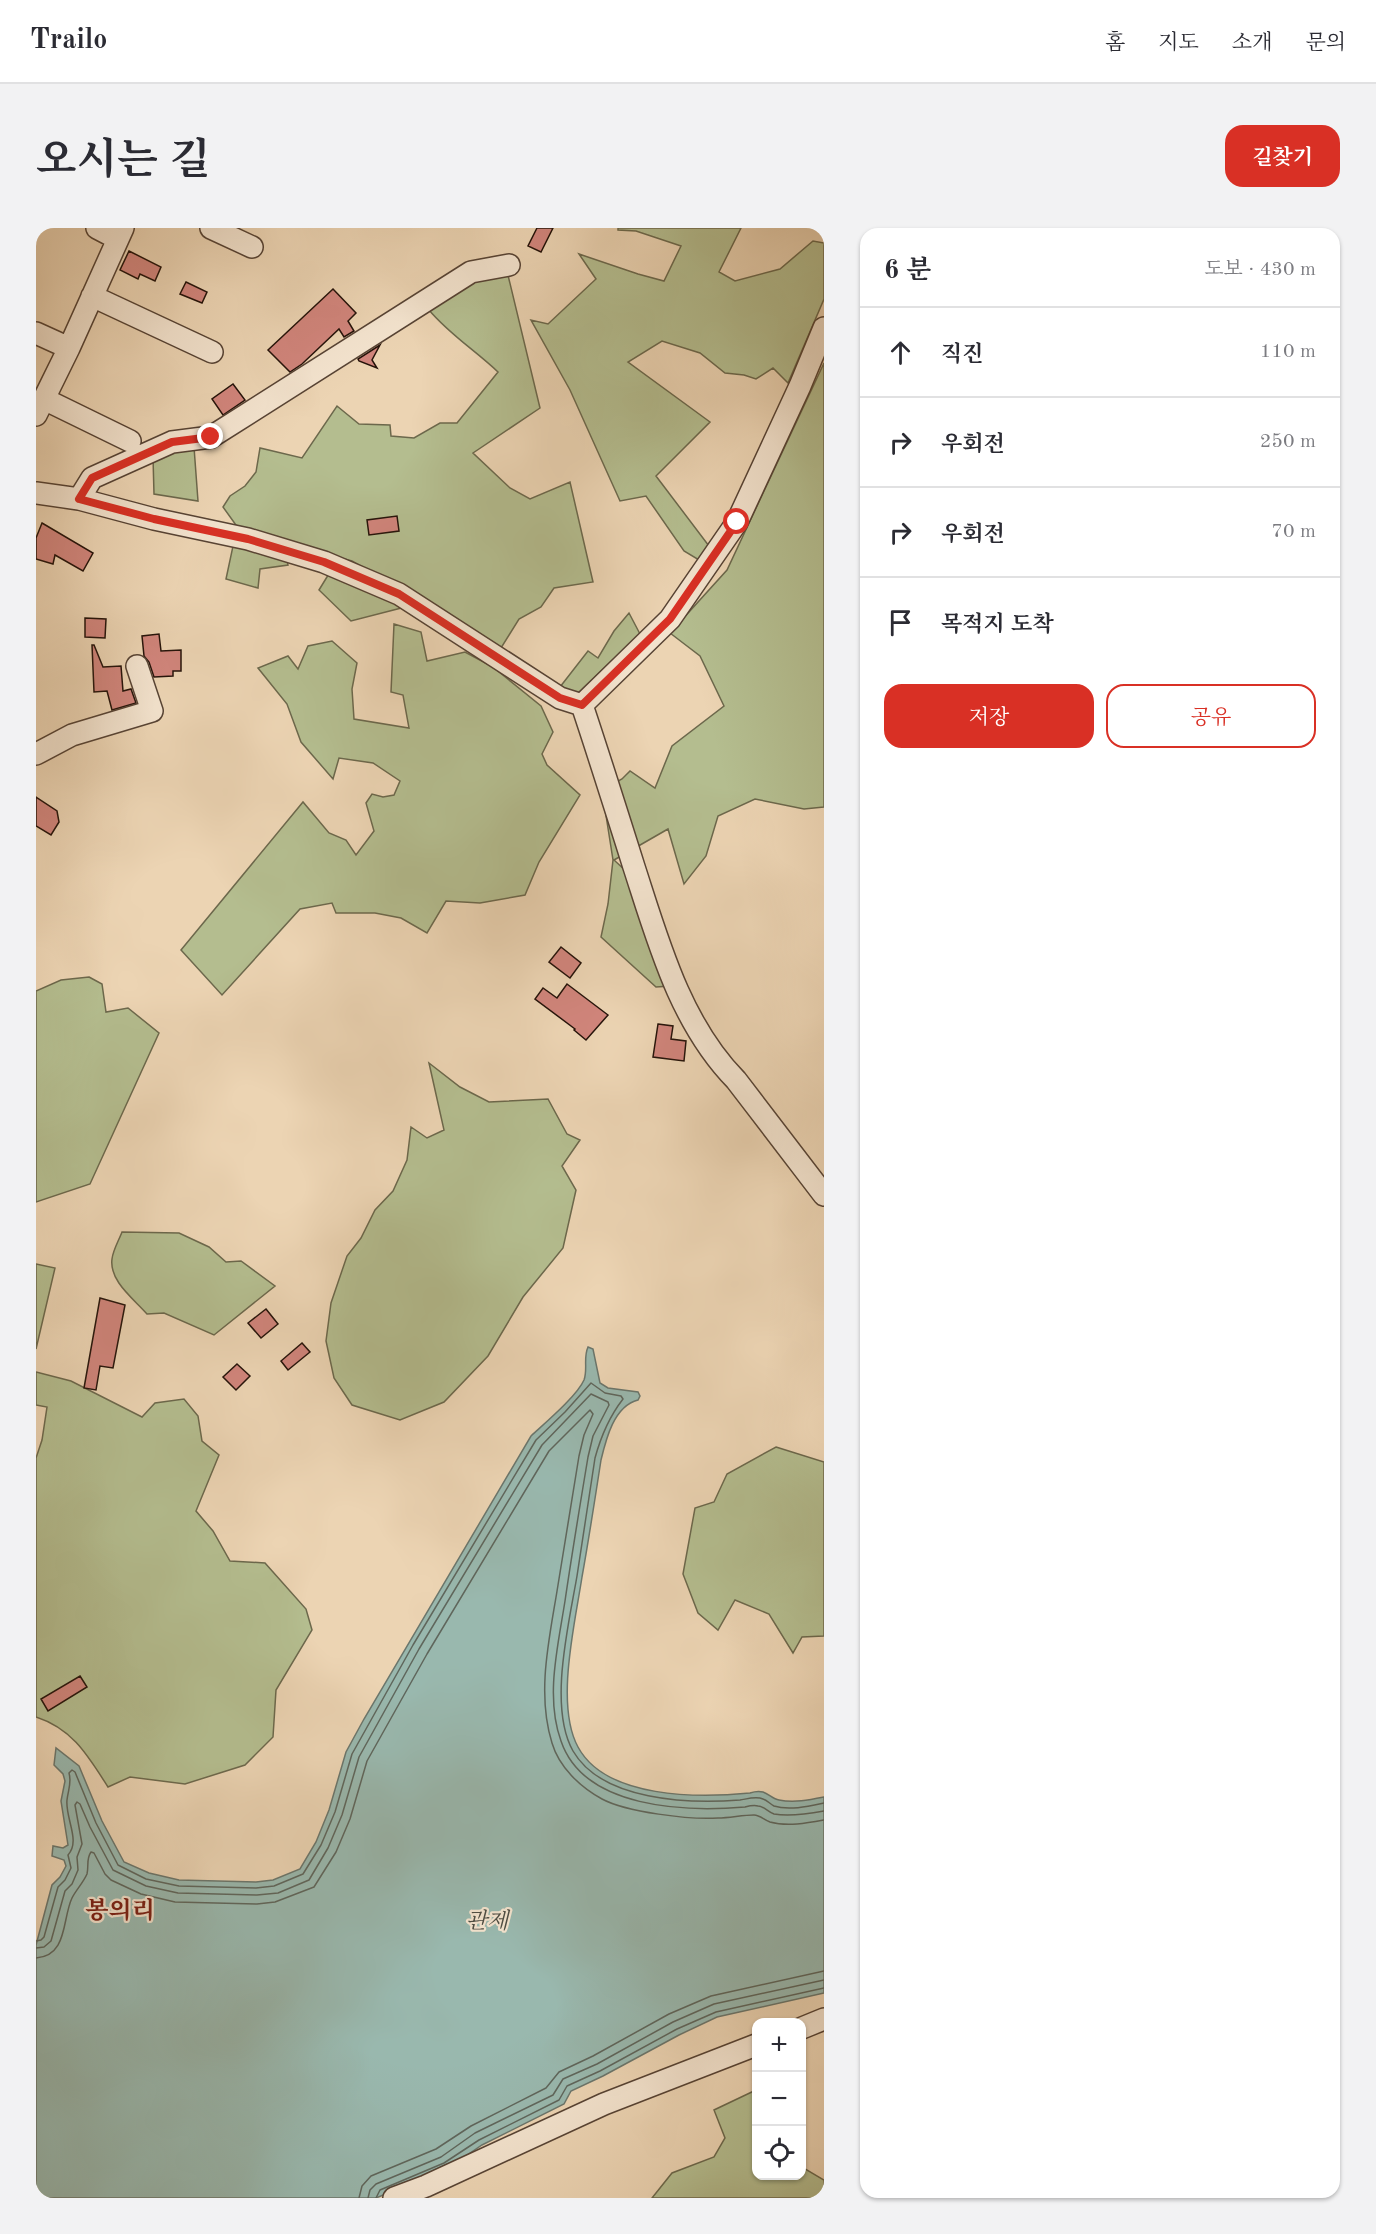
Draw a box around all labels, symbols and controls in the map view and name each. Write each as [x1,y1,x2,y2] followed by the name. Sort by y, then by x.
[30,27,107,55] text: Trailo
[1105,33,1125,54] text: 홈
[1158,33,1199,54] text: 지도
[1232,33,1272,54] text: 소개
[1305,33,1346,54] text: 문의
[1225,125,1340,187] button: 길찾기
[36,141,210,183] text: 오시는 길
[884,258,931,284] text: 6 분
[1204,260,1316,280] text: 도보 · 430 m
[884,336,917,369] icon: ahead
[1260,342,1316,362] text: 110 m
[941,344,984,366] text: 직진
[197,423,223,449] route end
[884,426,917,459] icon: right
[1260,432,1316,452] text: 250 m
[941,434,1005,456] text: 우회전
[723,508,749,534] route start
[884,516,917,549] icon: right
[1271,522,1316,542] text: 70 m
[941,524,1005,546] text: 우회전
[884,606,917,639] icon: arrive
[941,614,1053,636] text: 목적지 도착
[884,684,1094,748] button: 저장
[1106,684,1316,748] button: 공유
[85,1897,155,1924] district label: 봉의리
[466,1909,511,1933] water label: 관제
[752,2018,806,2180] map controls
[752,2018,806,2072] button: +
[752,2072,806,2126] button: −
[752,2126,806,2180] button: locate

